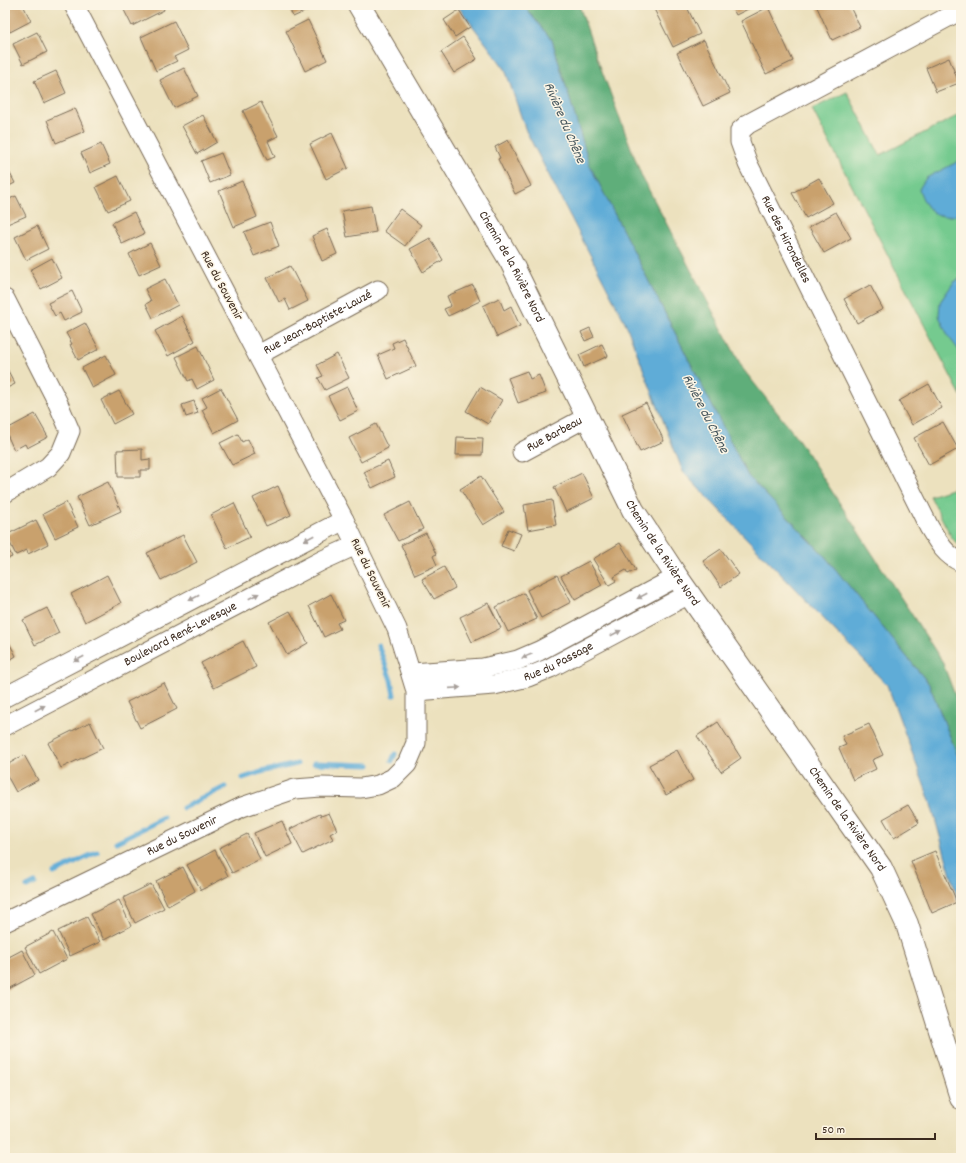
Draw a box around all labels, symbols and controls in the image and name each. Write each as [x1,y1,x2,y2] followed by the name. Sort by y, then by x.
[538,79,590,167] water label: Rivière du Chêne
[756,192,816,287] street label: Rue des Hirondelles
[473,207,549,326] street label: Chemin de la Rivière Nord
[195,248,247,325] street label: Rue du Souvenir
[260,285,376,360] street label: Rue Jean-Baptiste-Lauzé
[677,371,734,458] water label: Rivière du Chêne
[523,412,586,457] street label: Rue Barbeau
[620,497,704,610] street label: Chemin de la Rivière Nord
[304,535,315,541] one-way arrow
[345,535,395,613] street label: Rue du Souvenir
[637,592,648,599] one-way arrow
[248,593,260,599] one-way arrow
[188,595,200,602] one-way arrow
[121,597,241,672] street label: Boulevard René-Levesque
[610,630,621,636] one-way arrow
[522,637,597,687] street label: Rue du Passage
[522,653,533,659] one-way arrow
[73,655,85,662] one-way arrow
[449,684,461,691] one-way arrow
[34,705,45,711] one-way arrow
[803,763,890,876] street label: Chemin de la Rivière Nord
[143,811,221,861] street label: Rue du Souvenir
[816,1115,935,1141] scale bar
[822,1122,845,1139] text: 50 m

